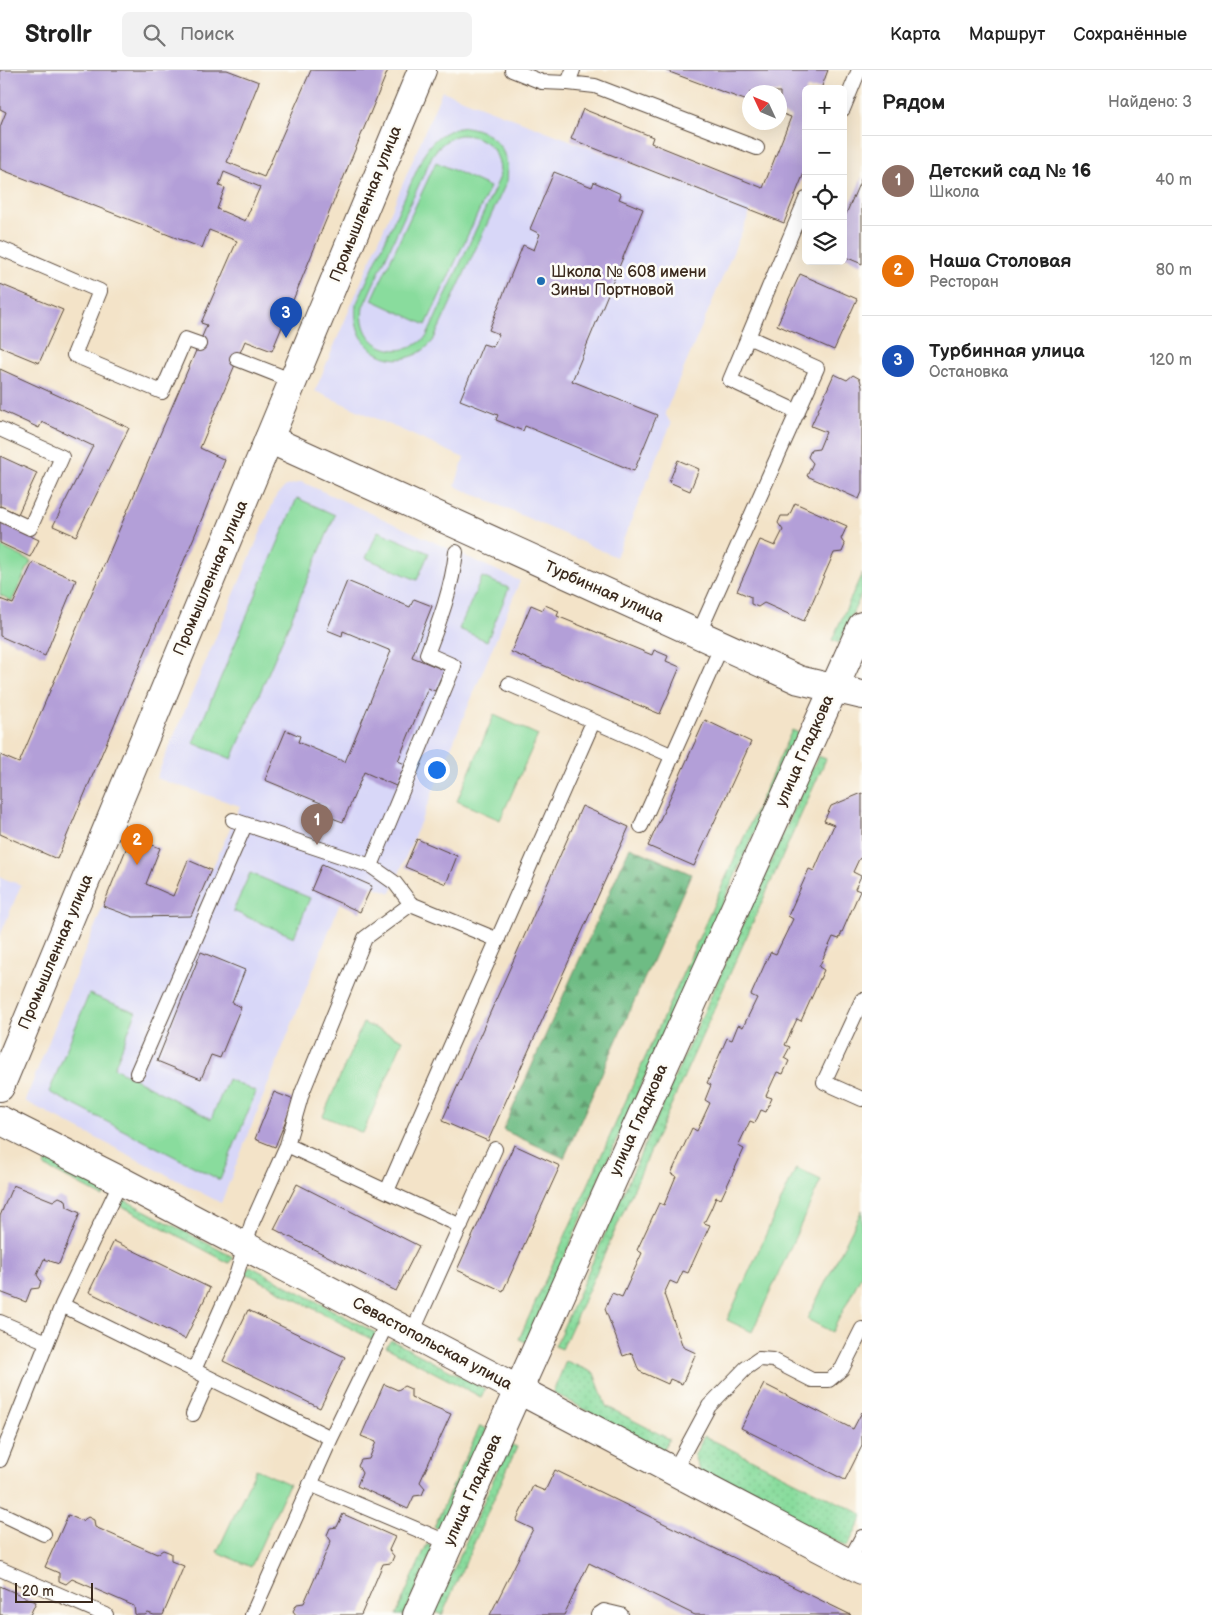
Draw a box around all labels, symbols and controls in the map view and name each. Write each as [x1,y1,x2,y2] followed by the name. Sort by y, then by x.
[122,12,472,57] search box
[25,20,92,49] text: Strollr
[140,21,168,49] icon: search
[180,23,234,46] text: Поиск
[890,24,941,45] text: Карта
[969,24,1045,45] text: Маршрут
[1073,24,1187,45] text: Сохранённые
[742,85,787,130] north arrow
[802,85,847,265] map controls
[802,85,847,130] button: +
[882,90,945,115] text: Рядом
[1108,93,1192,112] text: Найдено: 3
[326,123,406,285] street label: Промышленная улица
[802,130,847,175] button: −
[929,160,1091,183] text: Детский сад № 16
[895,171,901,190] text: 1
[1155,171,1192,190] text: 40 m
[802,175,847,220] button: locate
[929,183,979,202] text: Школа
[802,220,847,265] button: layers
[929,250,1071,273] text: Наша Столовая
[893,261,903,280] text: 2
[1156,261,1192,280] text: 80 m
[551,263,706,300] place label: Школа № 608 имени Зины Портновой
[929,273,999,292] text: Ресторан
[535,275,547,287] marker: Школа № 608 имени Зины Портновой
[270,297,302,338] pin: 3
[929,340,1085,363] text: Турбинная улица
[893,351,903,370] text: 3
[1149,351,1192,370] text: 120 m
[929,363,1008,382] text: Остановка
[170,497,253,658] street label: Промышленная улица
[541,557,667,627] street label: Турбинная улица
[772,692,838,810] street label: улица Гладкова
[424,757,450,783] your location
[301,804,333,845] pin: 1
[121,824,153,865] pin: 2
[15,871,98,1032] street label: Промышленная улица
[606,1061,672,1179] street label: улица Гладкова
[349,1294,516,1395] street label: Севастопольская улица
[440,1431,506,1549] street label: улица Гладкова
[15,1580,92,1603] scale bar
[22,1583,54,1600] text: 20 m

